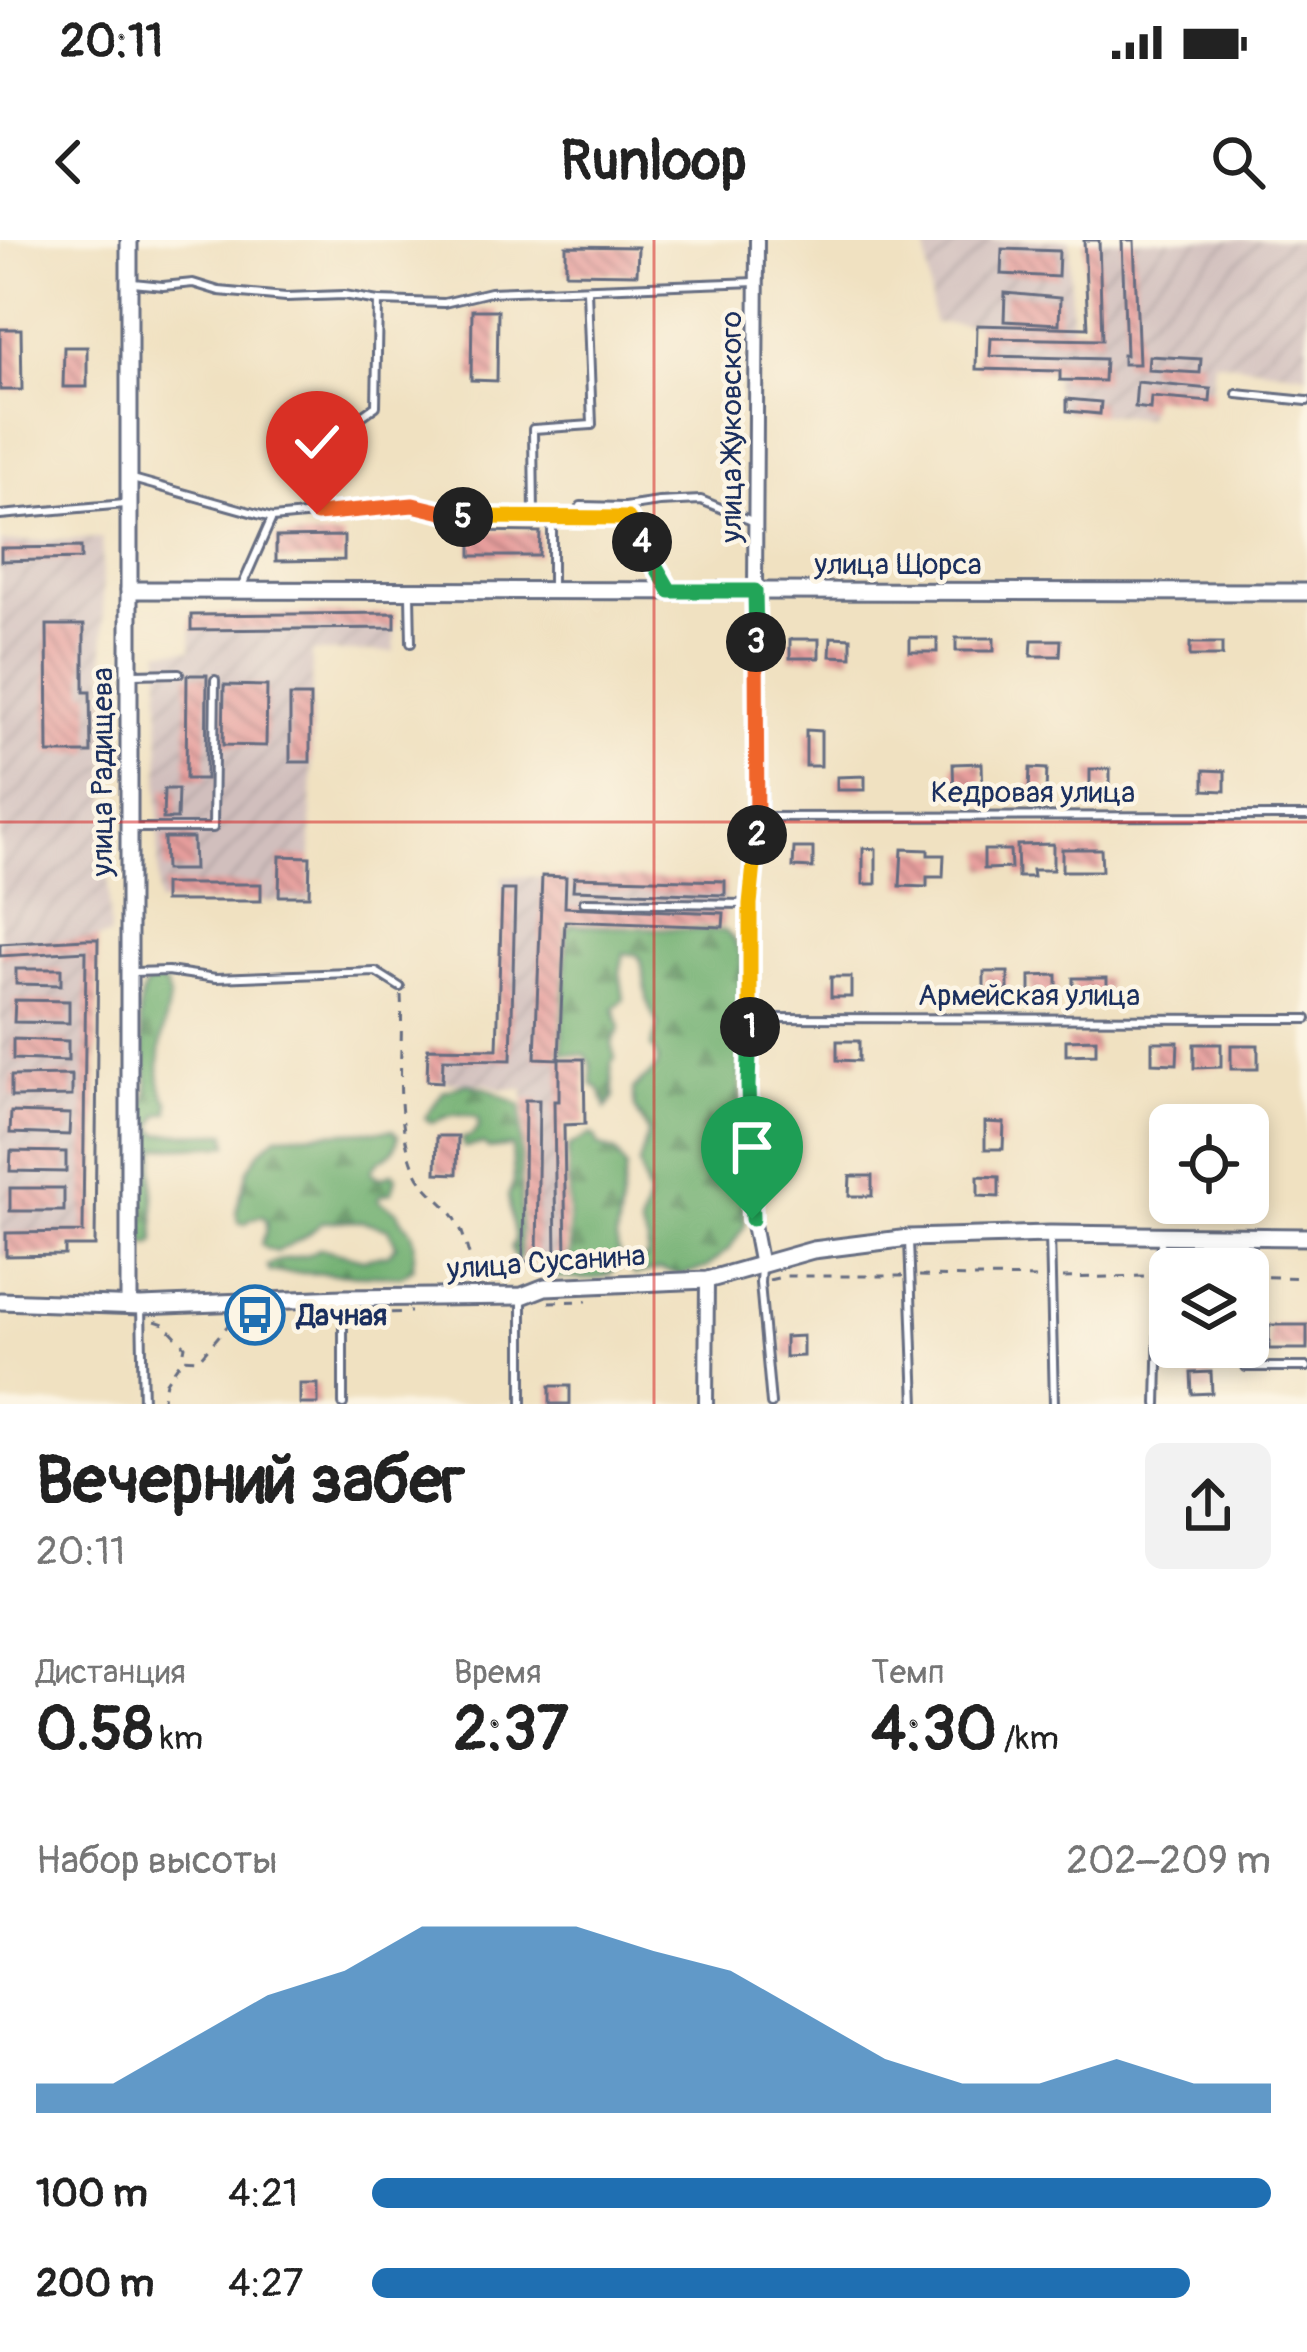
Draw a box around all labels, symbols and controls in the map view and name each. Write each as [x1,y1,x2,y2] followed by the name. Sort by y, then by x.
[60,14,163,70] text: 20:11
[561,128,746,196] text: Runloop
[36,129,102,195] icon: back
[1205,129,1271,195] icon: search
[713,311,750,544] street label: улица Жуковского
[266,391,368,514] pin
[284,409,350,475] icon: check
[433,487,493,547] pin: 5
[454,496,472,537] text: 5
[612,512,672,572] pin: 4
[632,521,652,562] text: 4
[813,546,982,583] street label: улица Щорса
[726,612,786,672] pin: 3
[747,621,765,662] text: 3
[84,667,121,878] street label: улица Радищева
[931,774,1135,811] street label: Кедровая улица
[727,805,787,865] pin: 2
[748,814,766,855] text: 2
[918,977,1140,1014] street label: Армейская улица
[720,997,780,1057] pin: 1
[744,1006,756,1047] text: 1
[701,1096,803,1219] pin
[1149,1104,1269,1368] map controls
[1149,1104,1269,1224] button: locate
[719,1114,785,1180] icon: arrive
[445,1237,647,1288] street label: улица Сусанина
[1149,1248,1269,1368] button: layers
[224,1284,286,1346] bus stop icon: Дачная
[295,1297,387,1334] place label: Дачная
[36,1440,465,1523] text: Вечерний забег
[1145,1443,1271,1569] button: share
[36,1527,125,1576] text: 20:11
[36,1652,186,1693] text: Дистанция
[454,1652,541,1693] text: Время
[871,1652,944,1693] text: Темп
[36,1693,153,1768] text: 0.58
[454,1693,568,1768] text: 2:37
[871,1693,997,1768] text: 4:30
[153,1718,203,1759] text: km
[997,1718,1059,1759] text: /km
[36,1836,278,1885] text: Набор высоты
[1066,1836,1271,1885] text: 202–209 m
[36,2169,148,2218] text: 100 m
[228,2169,298,2218] text: 4:21
[36,2259,154,2308] text: 200 m
[228,2259,303,2308] text: 4:27

